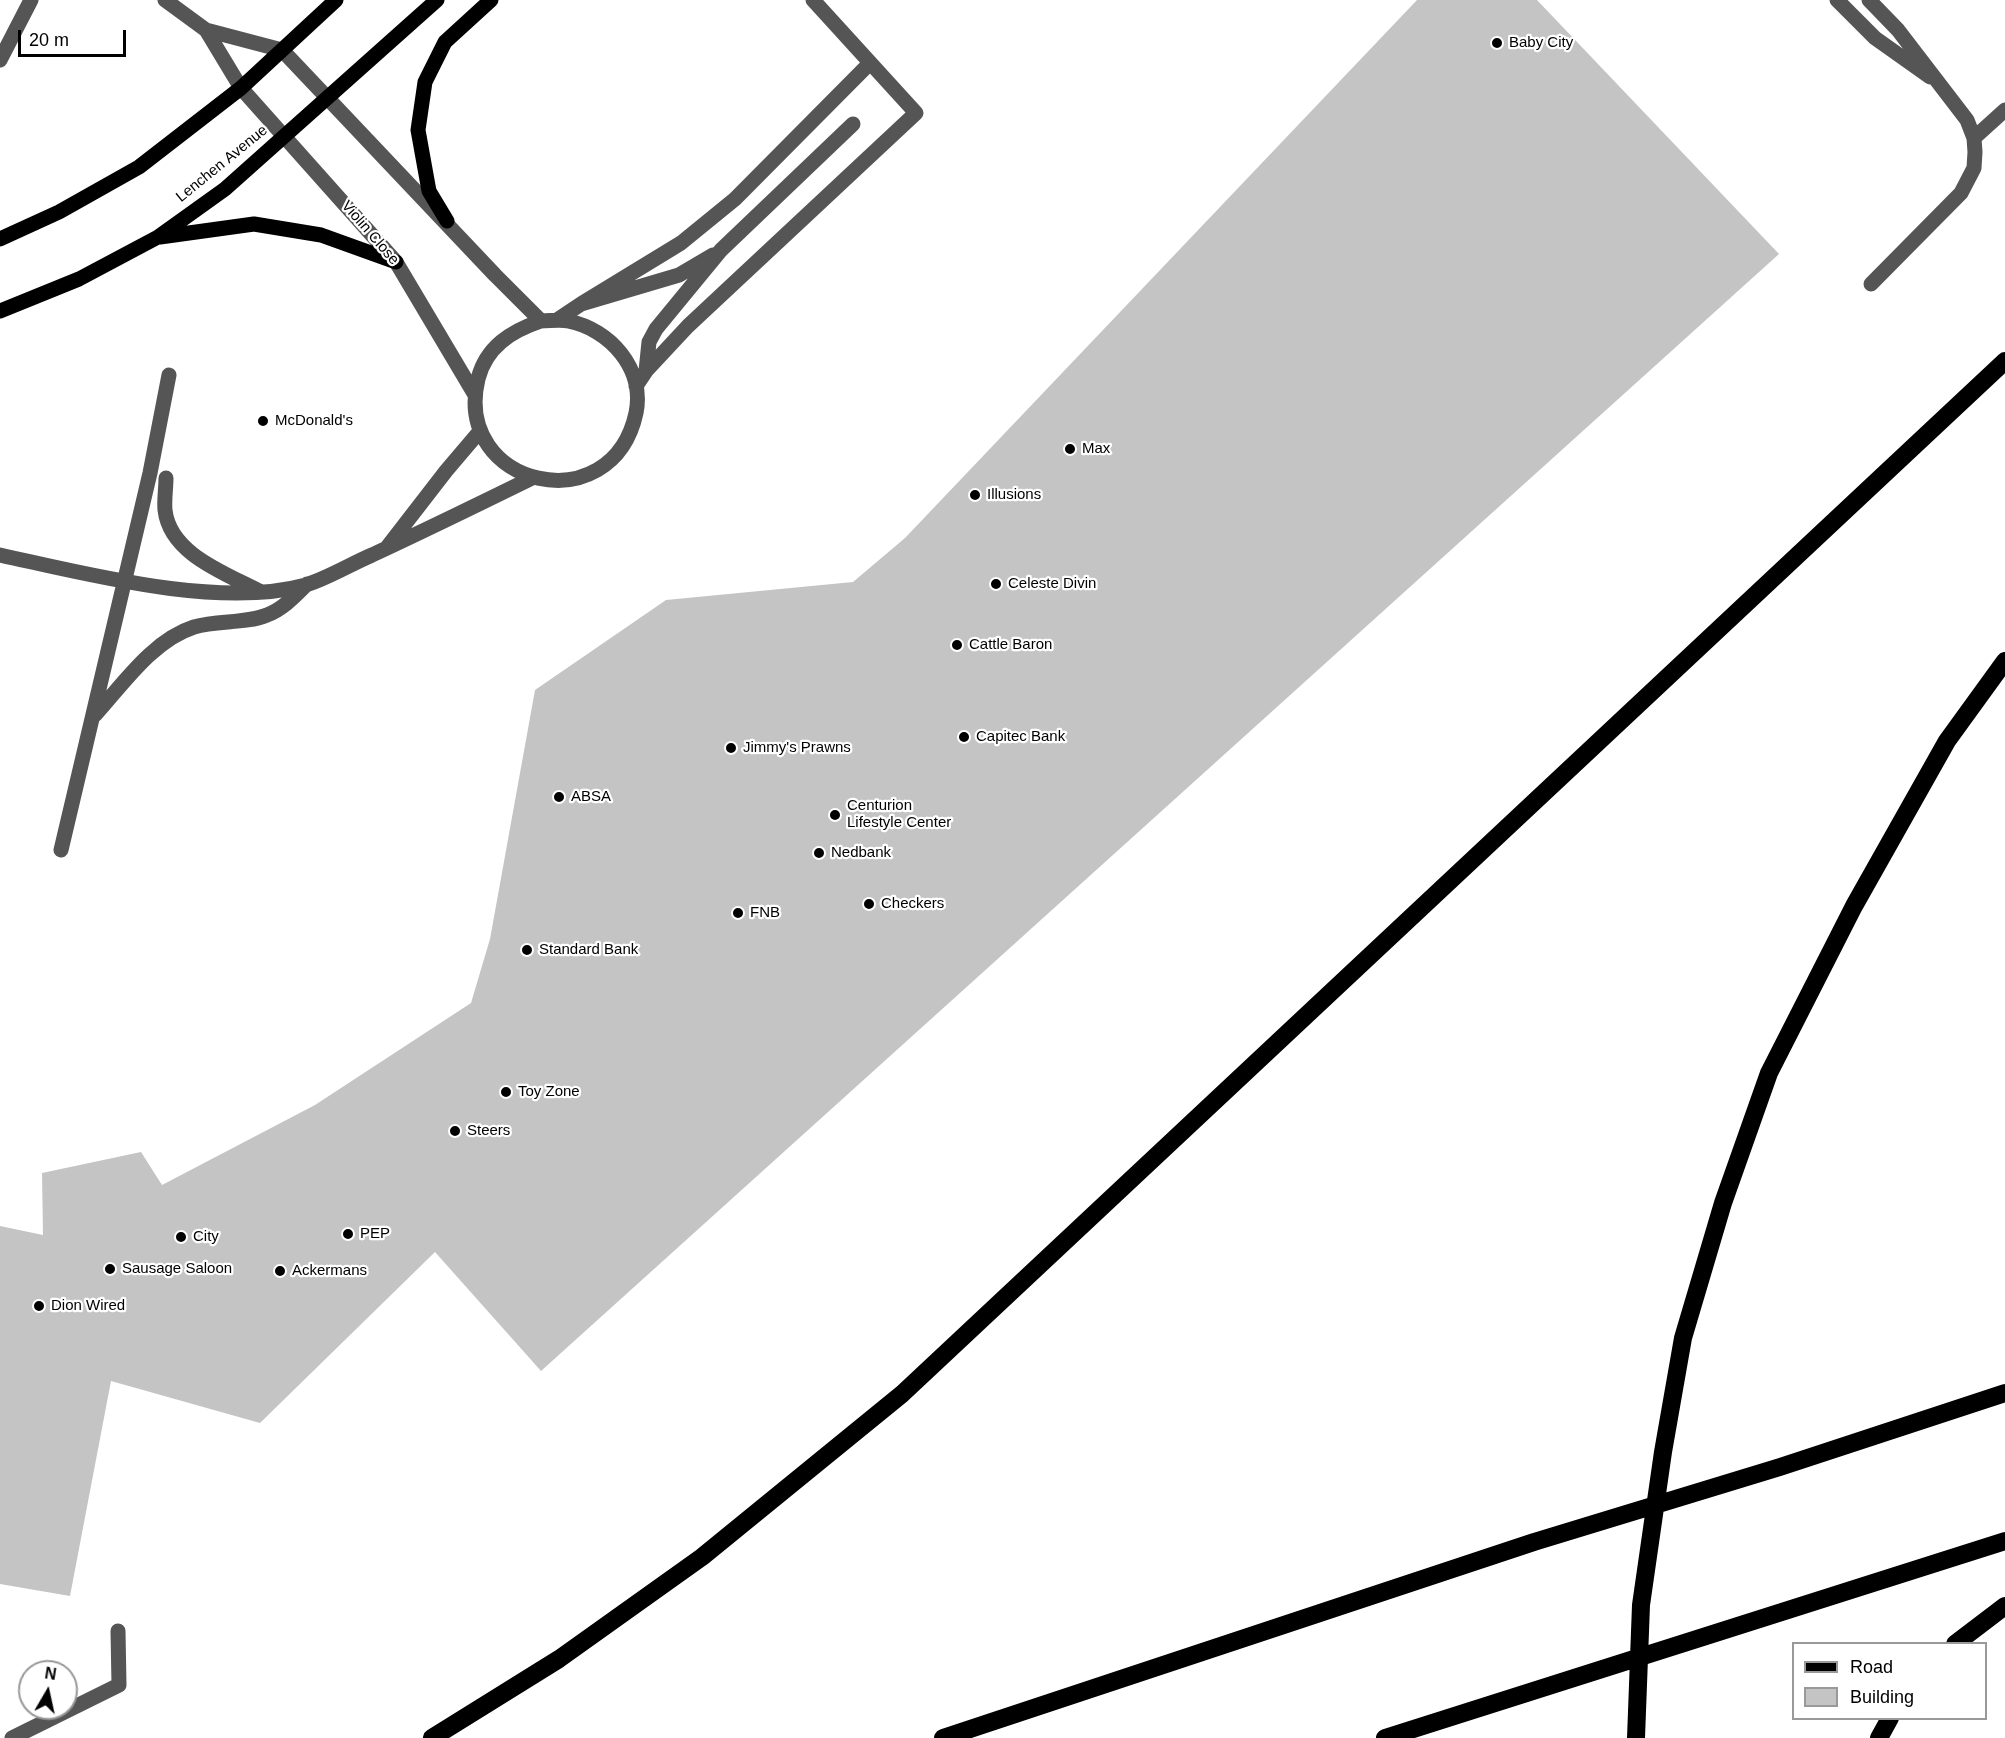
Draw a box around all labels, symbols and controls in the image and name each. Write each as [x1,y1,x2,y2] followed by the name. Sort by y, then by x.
[21,18,129,56] scale bar
[29,30,69,50] text: 20 m
[1509,34,1573,52] place label: Baby City
[1490,36,1504,50] marker: Baby City
[173,122,271,206] street label: Lenchen Avenue
[337,197,403,269] street label: Violin Close
[275,412,353,430] place label: McDonald's
[256,414,270,428] marker: McDonald's
[1082,440,1110,458] place label: Max
[1063,442,1077,456] marker: Max
[987,486,1041,504] place label: Illusions
[968,488,982,502] marker: Illusions
[1008,575,1096,593] place label: Celeste Divin
[989,577,1003,591] marker: Celeste Divin
[969,636,1052,654] place label: Cattle Baron
[950,638,964,652] marker: Cattle Baron
[976,728,1065,746] place label: Capitec Bank
[957,730,971,744] marker: Capitec Bank
[743,739,851,757] place label: Jimmy's Prawns
[724,741,738,755] marker: Jimmy's Prawns
[571,788,611,806] place label: ABSA
[552,790,566,804] marker: ABSA
[847,797,951,832] place label: Centurion Lifestyle Center
[828,808,842,822] marker: Centurion Lifestyle Center
[831,844,891,862] place label: Nedbank
[812,846,826,860] marker: Nedbank
[881,895,944,913] place label: Checkers
[862,897,876,911] marker: Checkers
[750,904,780,922] place label: FNB
[731,906,745,920] marker: FNB
[539,941,638,959] place label: Standard Bank
[520,943,534,957] marker: Standard Bank
[518,1083,580,1101] place label: Toy Zone
[499,1085,513,1099] marker: Toy Zone
[467,1122,510,1140] place label: Steers
[448,1124,462,1138] marker: Steers
[360,1225,390,1243] place label: PEP
[341,1227,355,1241] marker: PEP
[193,1228,219,1246] place label: City
[174,1230,188,1244] marker: City
[122,1260,232,1278] place label: Sausage Saloon
[103,1262,117,1276] marker: Sausage Saloon
[292,1262,367,1280] place label: Ackermans
[273,1264,287,1278] marker: Ackermans
[51,1297,125,1315] place label: Dion Wired
[32,1299,46,1313] marker: Dion Wired
[1792,1642,1987,1720] legend
[1850,1657,1893,1677] text: Road
[18,1660,78,1720] north arrow
[44,1664,58,1683] text: N
[1850,1687,1914,1707] text: Building

